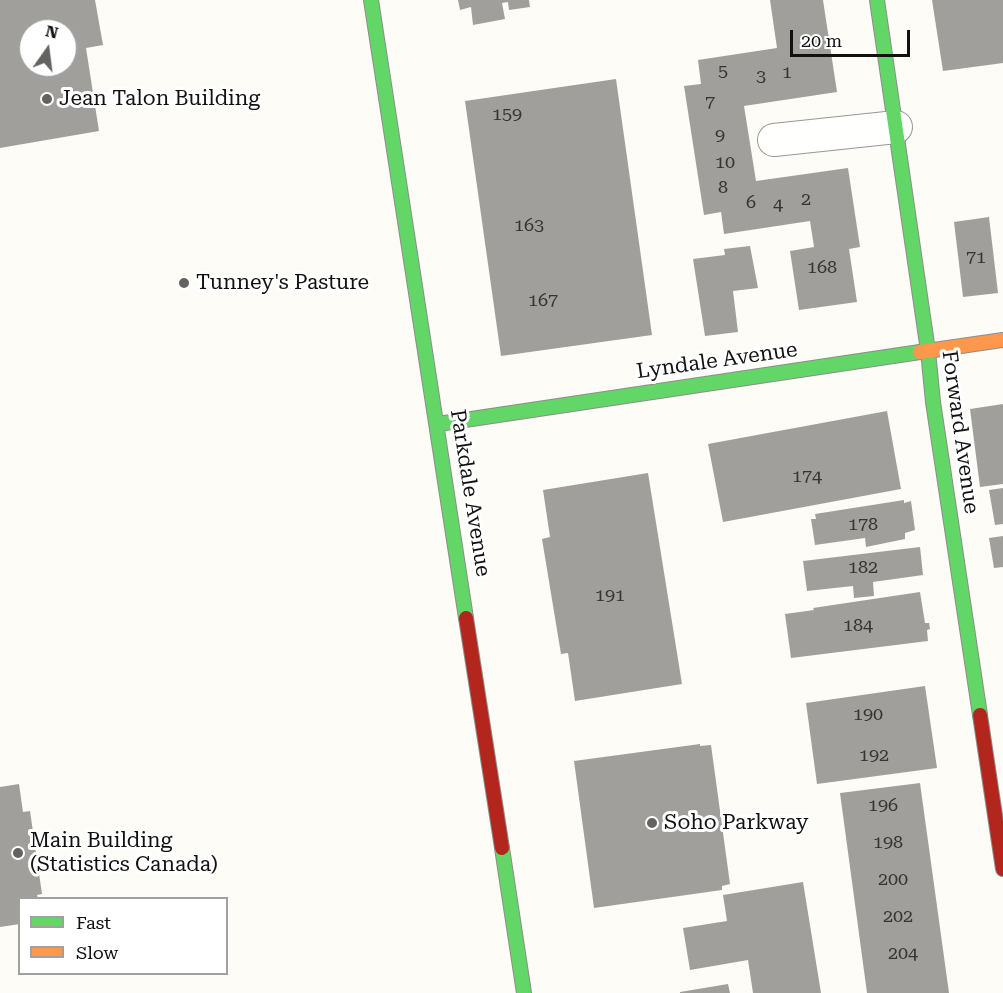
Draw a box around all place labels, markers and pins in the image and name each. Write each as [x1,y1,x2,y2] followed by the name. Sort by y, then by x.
[59,86,260,112] place label: Jean Talon Building
[40,92,54,106] marker: Jean Talon Building
[196,270,369,296] place label: Tunney's Pasture
[177,276,191,290] marker: Tunney's Pasture
[664,810,808,836] place label: Soho Parkway
[645,816,659,830] marker: Soho Parkway
[30,828,218,878] place label: Main Building (Statistics Canada)
[11,846,25,860] marker: Main Building (Statistics Canada)

